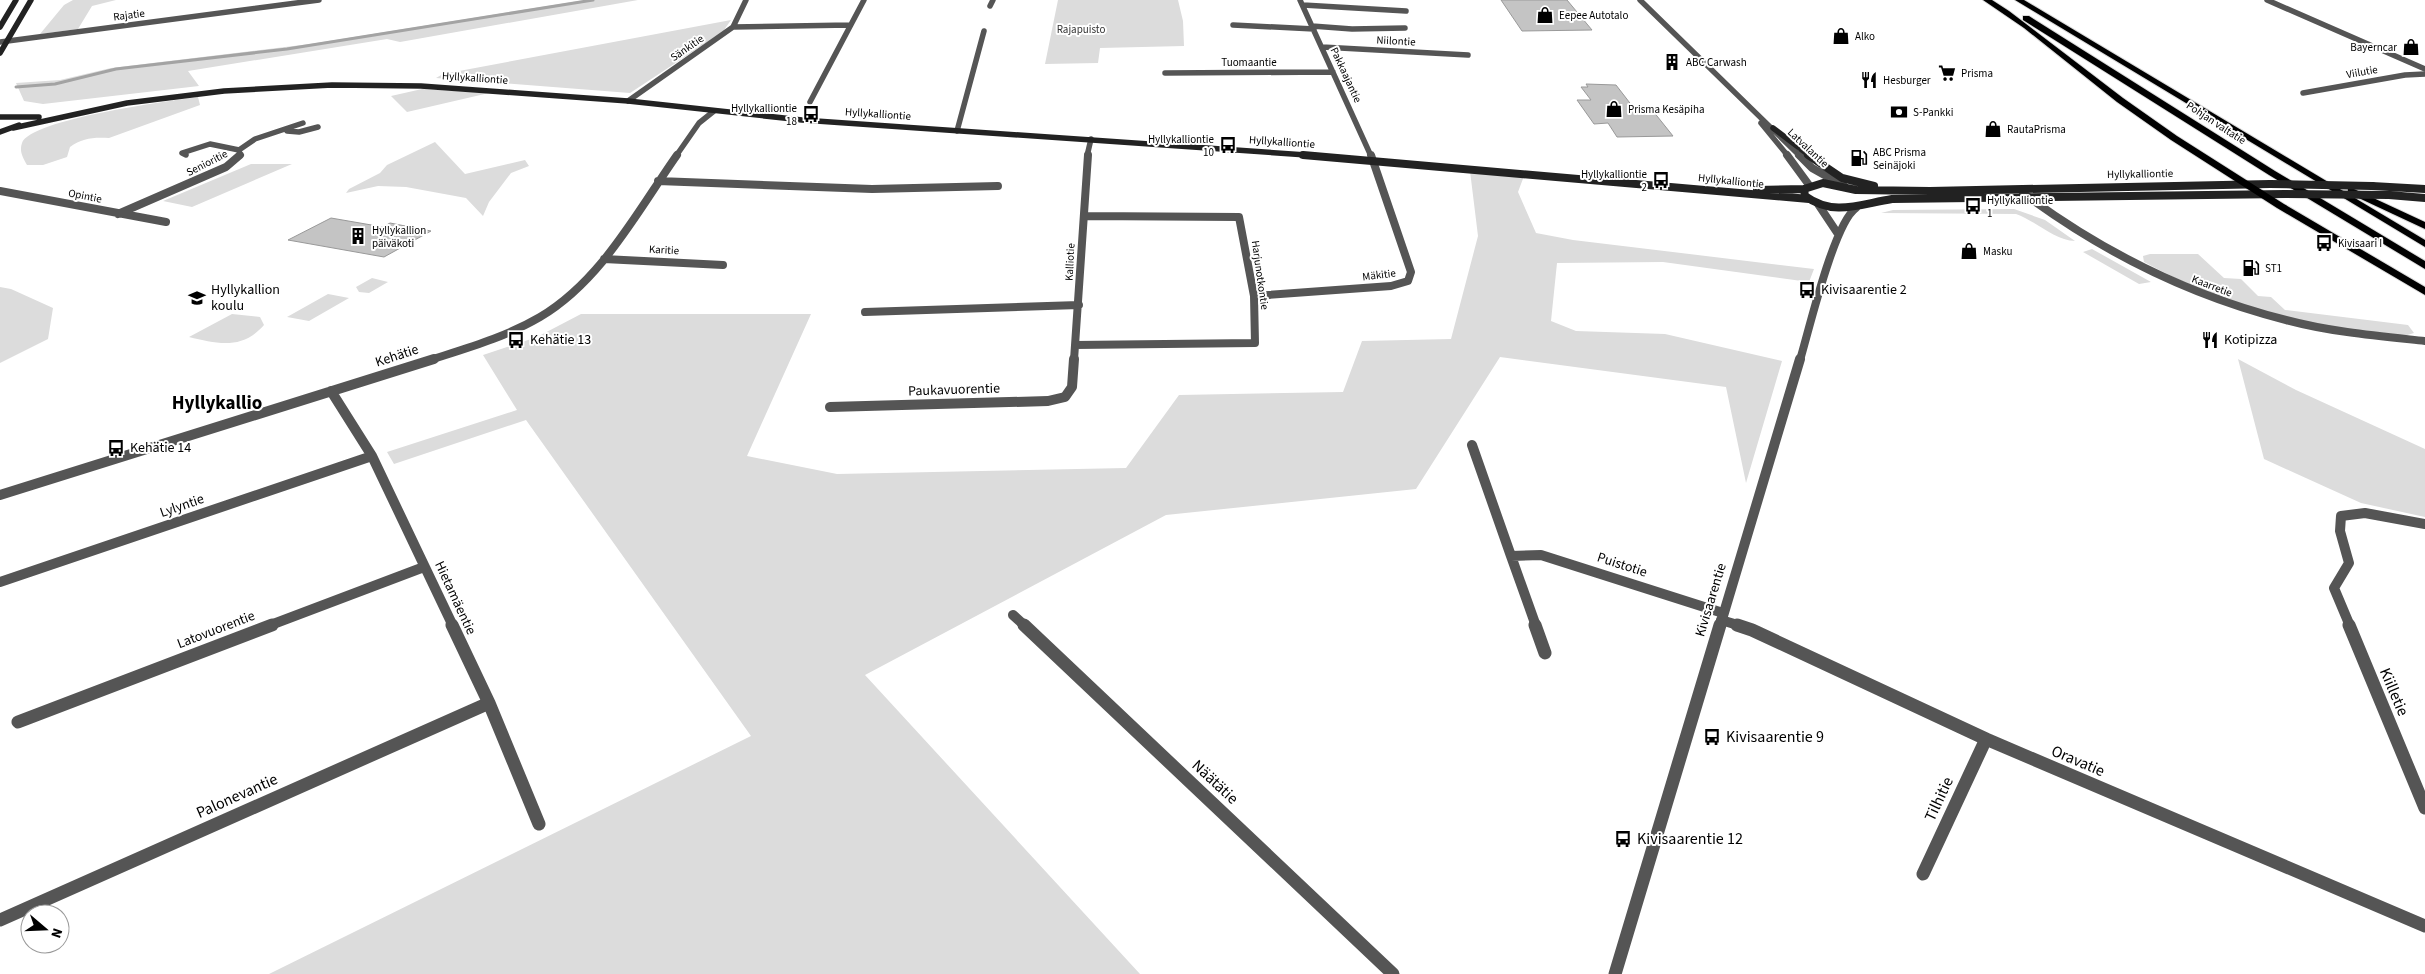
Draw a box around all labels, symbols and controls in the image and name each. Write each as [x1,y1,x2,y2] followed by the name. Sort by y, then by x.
[1535,5,1555,25] shop icon: Eepee Autotalo
[112,6,146,24] street label: Rajatie
[1559,8,1628,23] place label: Eepee Autotalo
[1057,22,1105,37] park label: Rajapuisto
[1831,26,1851,46] shop icon: Alko
[1855,29,1875,44] place label: Alko
[667,31,707,65] street label: Sänkitie
[1376,32,1417,50] street label: Niilontie
[2401,37,2421,57] shop icon: Bayerncar
[2350,40,2397,55] place label: Bayerncar
[1327,45,1366,106] street label: Pakkaajantie
[1662,52,1682,72] building icon: ABC Carwash
[1221,55,1277,70] street label: Tuomaantie
[1686,55,1747,70] place label: ABC Carwash
[2345,62,2379,82] street label: Viilutie
[1937,63,1957,83] supermarket icon: Prisma
[1961,66,1993,81] place label: Prisma
[441,68,509,88] street label: Hyllykalliontie
[1859,70,1879,90] restaurant icon: Hesburger
[1883,73,1931,88] place label: Hesburger
[2183,98,2249,148] street label: Pohjan valtatie
[1604,99,1624,119] shop icon: Prisma Kesäpiha
[731,101,798,129] place label: Hyllykalliontie 18
[1628,102,1704,117] place label: Prisma Kesäpiha
[1889,102,1909,122] bank icon: S-Pankki
[801,104,821,124] bus stop icon: Hyllykalliontie 18
[844,104,912,124] street label: Hyllykalliontie
[1913,105,1953,120] place label: S-Pankki
[1983,119,2003,139] shop icon: RautaPrisma
[2007,122,2066,137] place label: RautaPrisma
[1784,125,1832,171] street label: Latvalantie
[1148,132,1215,160] place label: Hyllykalliontie 10
[1248,132,1316,152] street label: Hyllykalliontie
[1218,135,1238,155] bus stop icon: Hyllykalliontie 10
[1873,145,1926,173] place label: ABC Prisma Seinäjoki
[184,146,231,180] street label: Senioritie
[1849,148,1869,168] fuel station icon: ABC Prisma Seinäjoki
[2107,166,2174,182] street label: Hyllykalliontie
[1581,167,1648,195] place label: Hyllykalliontie 2
[1651,170,1671,190] bus stop icon: Hyllykalliontie 2
[1697,170,1765,192] street label: Hyllykalliontie
[67,185,104,207] street label: Opintie
[1987,193,2054,221] place label: Hyllykalliontie 1
[1963,196,1983,216] bus stop icon: Hyllykalliontie 1
[372,223,426,251] place label: Hyllykallion päiväkoti
[348,226,368,246] building icon: Hyllykallion päiväkoti
[2314,233,2334,253] bus stop icon: Kivisaari I
[2338,236,2382,251] place label: Kivisaari I
[1248,239,1272,311] street label: Harjunotkontie
[1959,241,1979,261] shop icon: Masku
[648,242,680,258] street label: Karitie
[1062,242,1079,281] street label: Kalliotie
[1983,244,2012,259] place label: Masku
[2241,258,2261,278] fuel station icon: ST1
[2265,261,2282,276] place label: ST1
[1361,265,1397,284] street label: Mäkitie
[2190,271,2235,301] street label: Kaarretie
[211,280,280,316] place label: Hyllykallion koulu
[1797,280,1817,300] bus stop icon: Kivisaarentie 2
[1821,280,1907,300] place label: Kivisaarentie 2
[187,288,207,308] school or university icon: Hyllykallion koulu
[506,330,526,350] bus stop icon: Kehätie 13
[530,330,591,350] place label: Kehätie 13
[2200,330,2220,350] restaurant icon: Kotipizza
[2224,330,2277,350] place label: Kotipizza
[373,340,421,372] street label: Kehätie
[908,378,1000,402] street label: Paukavuorentie
[172,390,262,417] district label: Hyllykallio
[106,438,126,458] bus stop icon: Kehätie 14
[130,438,191,458] place label: Kehätie 14
[157,489,207,523] street label: Lylyntie
[1594,548,1650,582] street label: Puistotie
[429,558,481,638] street label: Hietamäentie
[1690,561,1732,639] street label: Kivisaarentie
[174,606,258,654] street label: Latovuorentie
[2374,665,2414,720] street label: Kiilletie
[1726,726,1824,748] place label: Kivisaarentie 9
[1702,727,1722,747] bus stop icon: Kivisaarentie 9
[2048,740,2108,782] street label: Oravatie
[1187,755,1243,809] street label: Näätätie
[193,768,281,824] street label: Palonevantie
[1919,773,1959,825] street label: Tilhitie
[1637,828,1743,850] place label: Kivisaarentie 12
[1613,829,1633,849] bus stop icon: Kivisaarentie 12
[20,904,70,954] north arrow
[45,925,67,941] text: N

